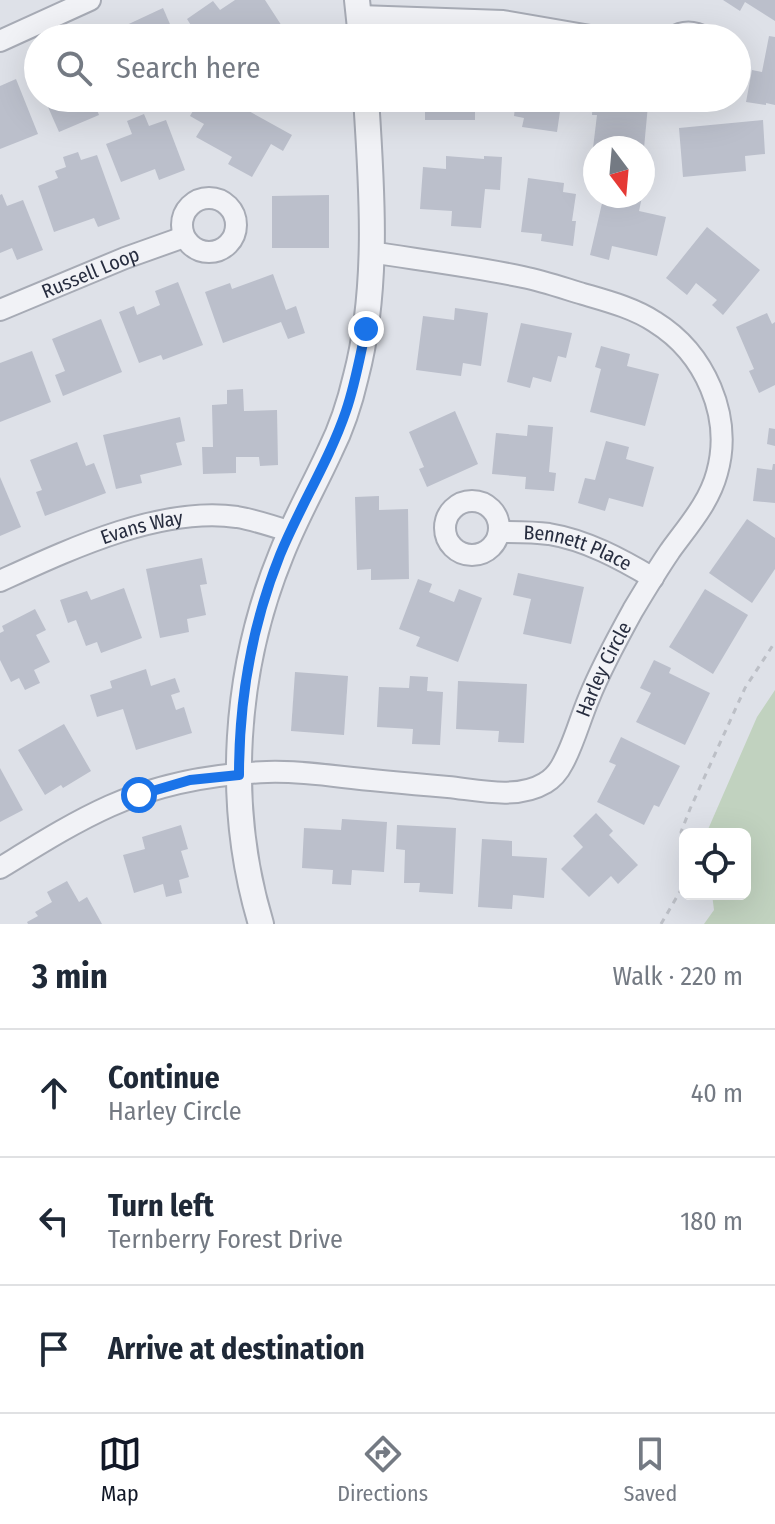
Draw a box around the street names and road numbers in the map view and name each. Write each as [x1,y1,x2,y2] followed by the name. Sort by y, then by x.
[38,242,143,303] street label: Russell Loop
[97,505,184,549] street label: Evans Way
[523,520,636,576] street label: Bennett Place
[571,617,636,720] street label: Harley Circle

